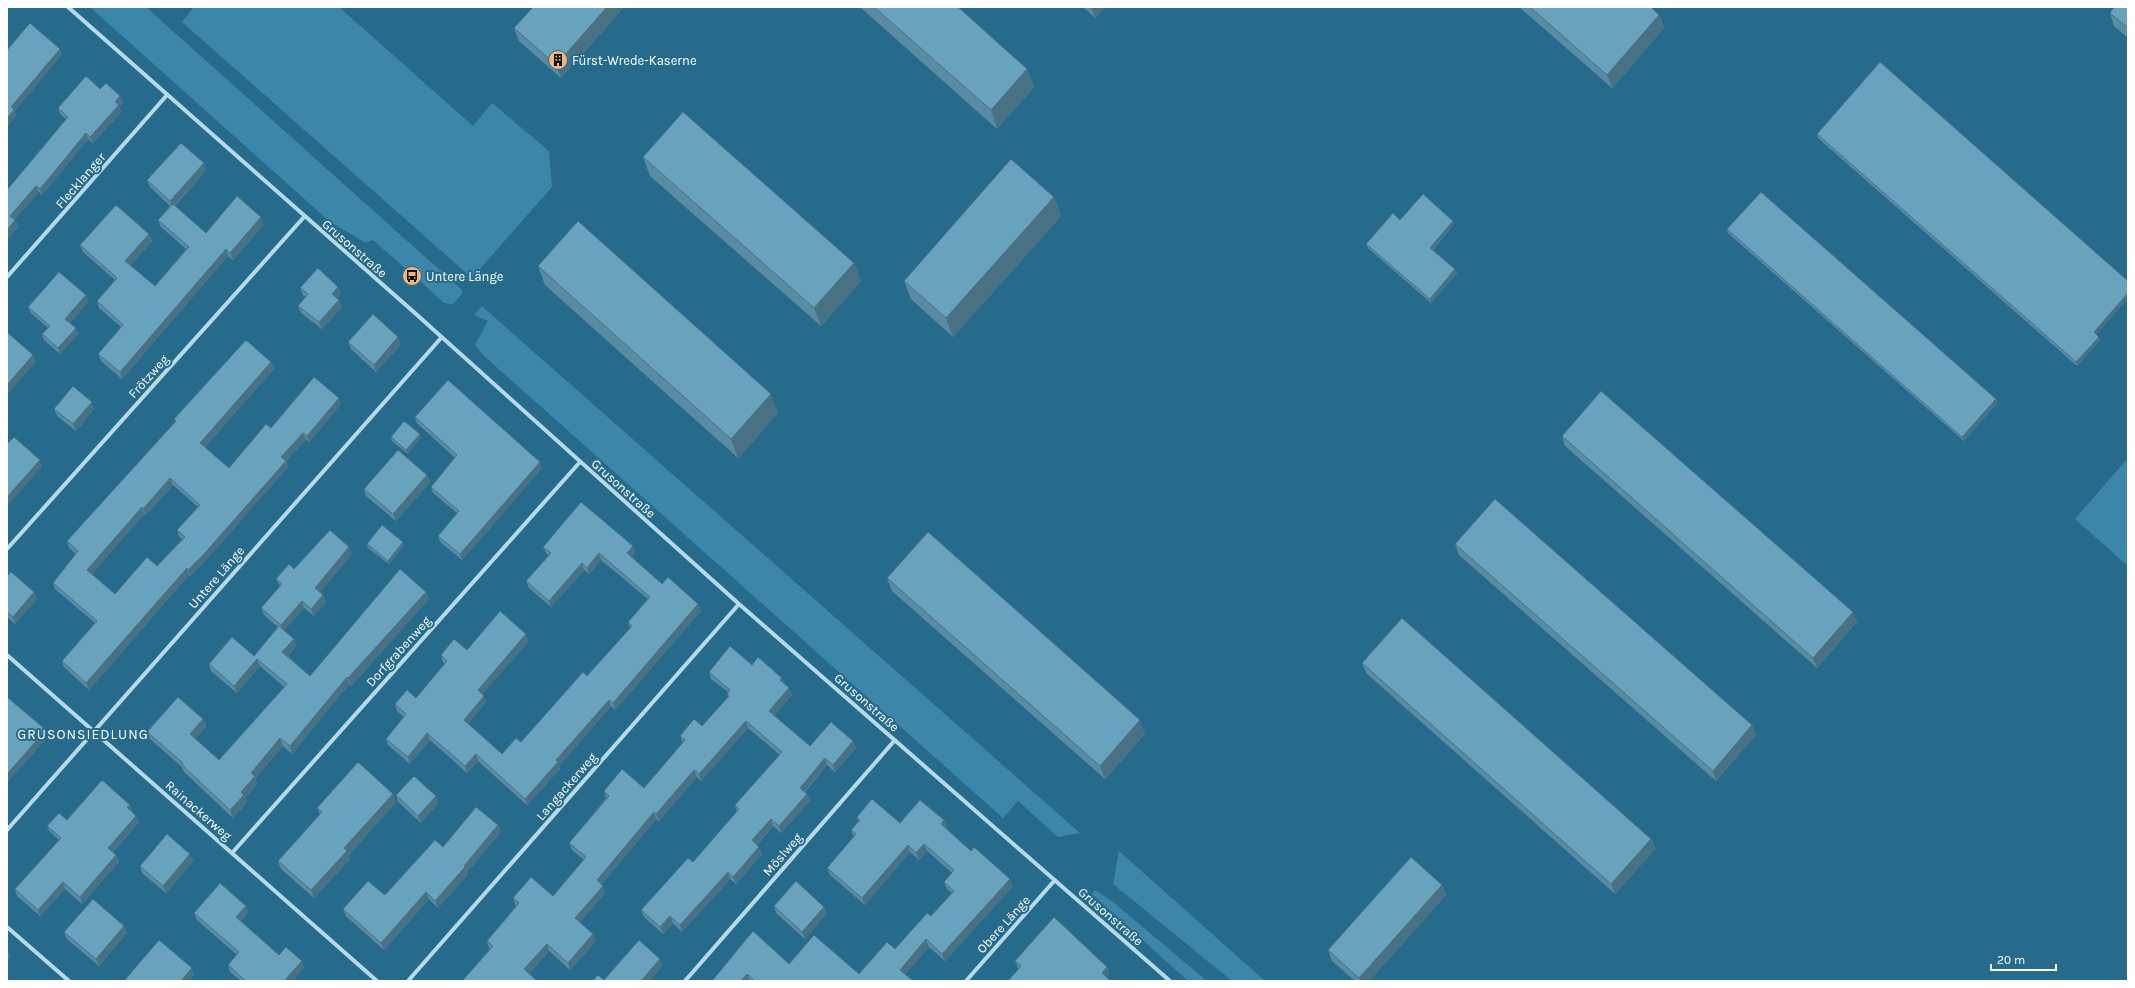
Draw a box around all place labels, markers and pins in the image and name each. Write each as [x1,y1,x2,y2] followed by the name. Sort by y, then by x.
[547,49,569,71] building icon: Fürst-Wrede-Kaserne
[572,53,697,68] place label: Fürst-Wrede-Kaserne
[401,265,423,287] bus stop icon: Untere Länge
[426,269,504,284] place label: Untere Länge

